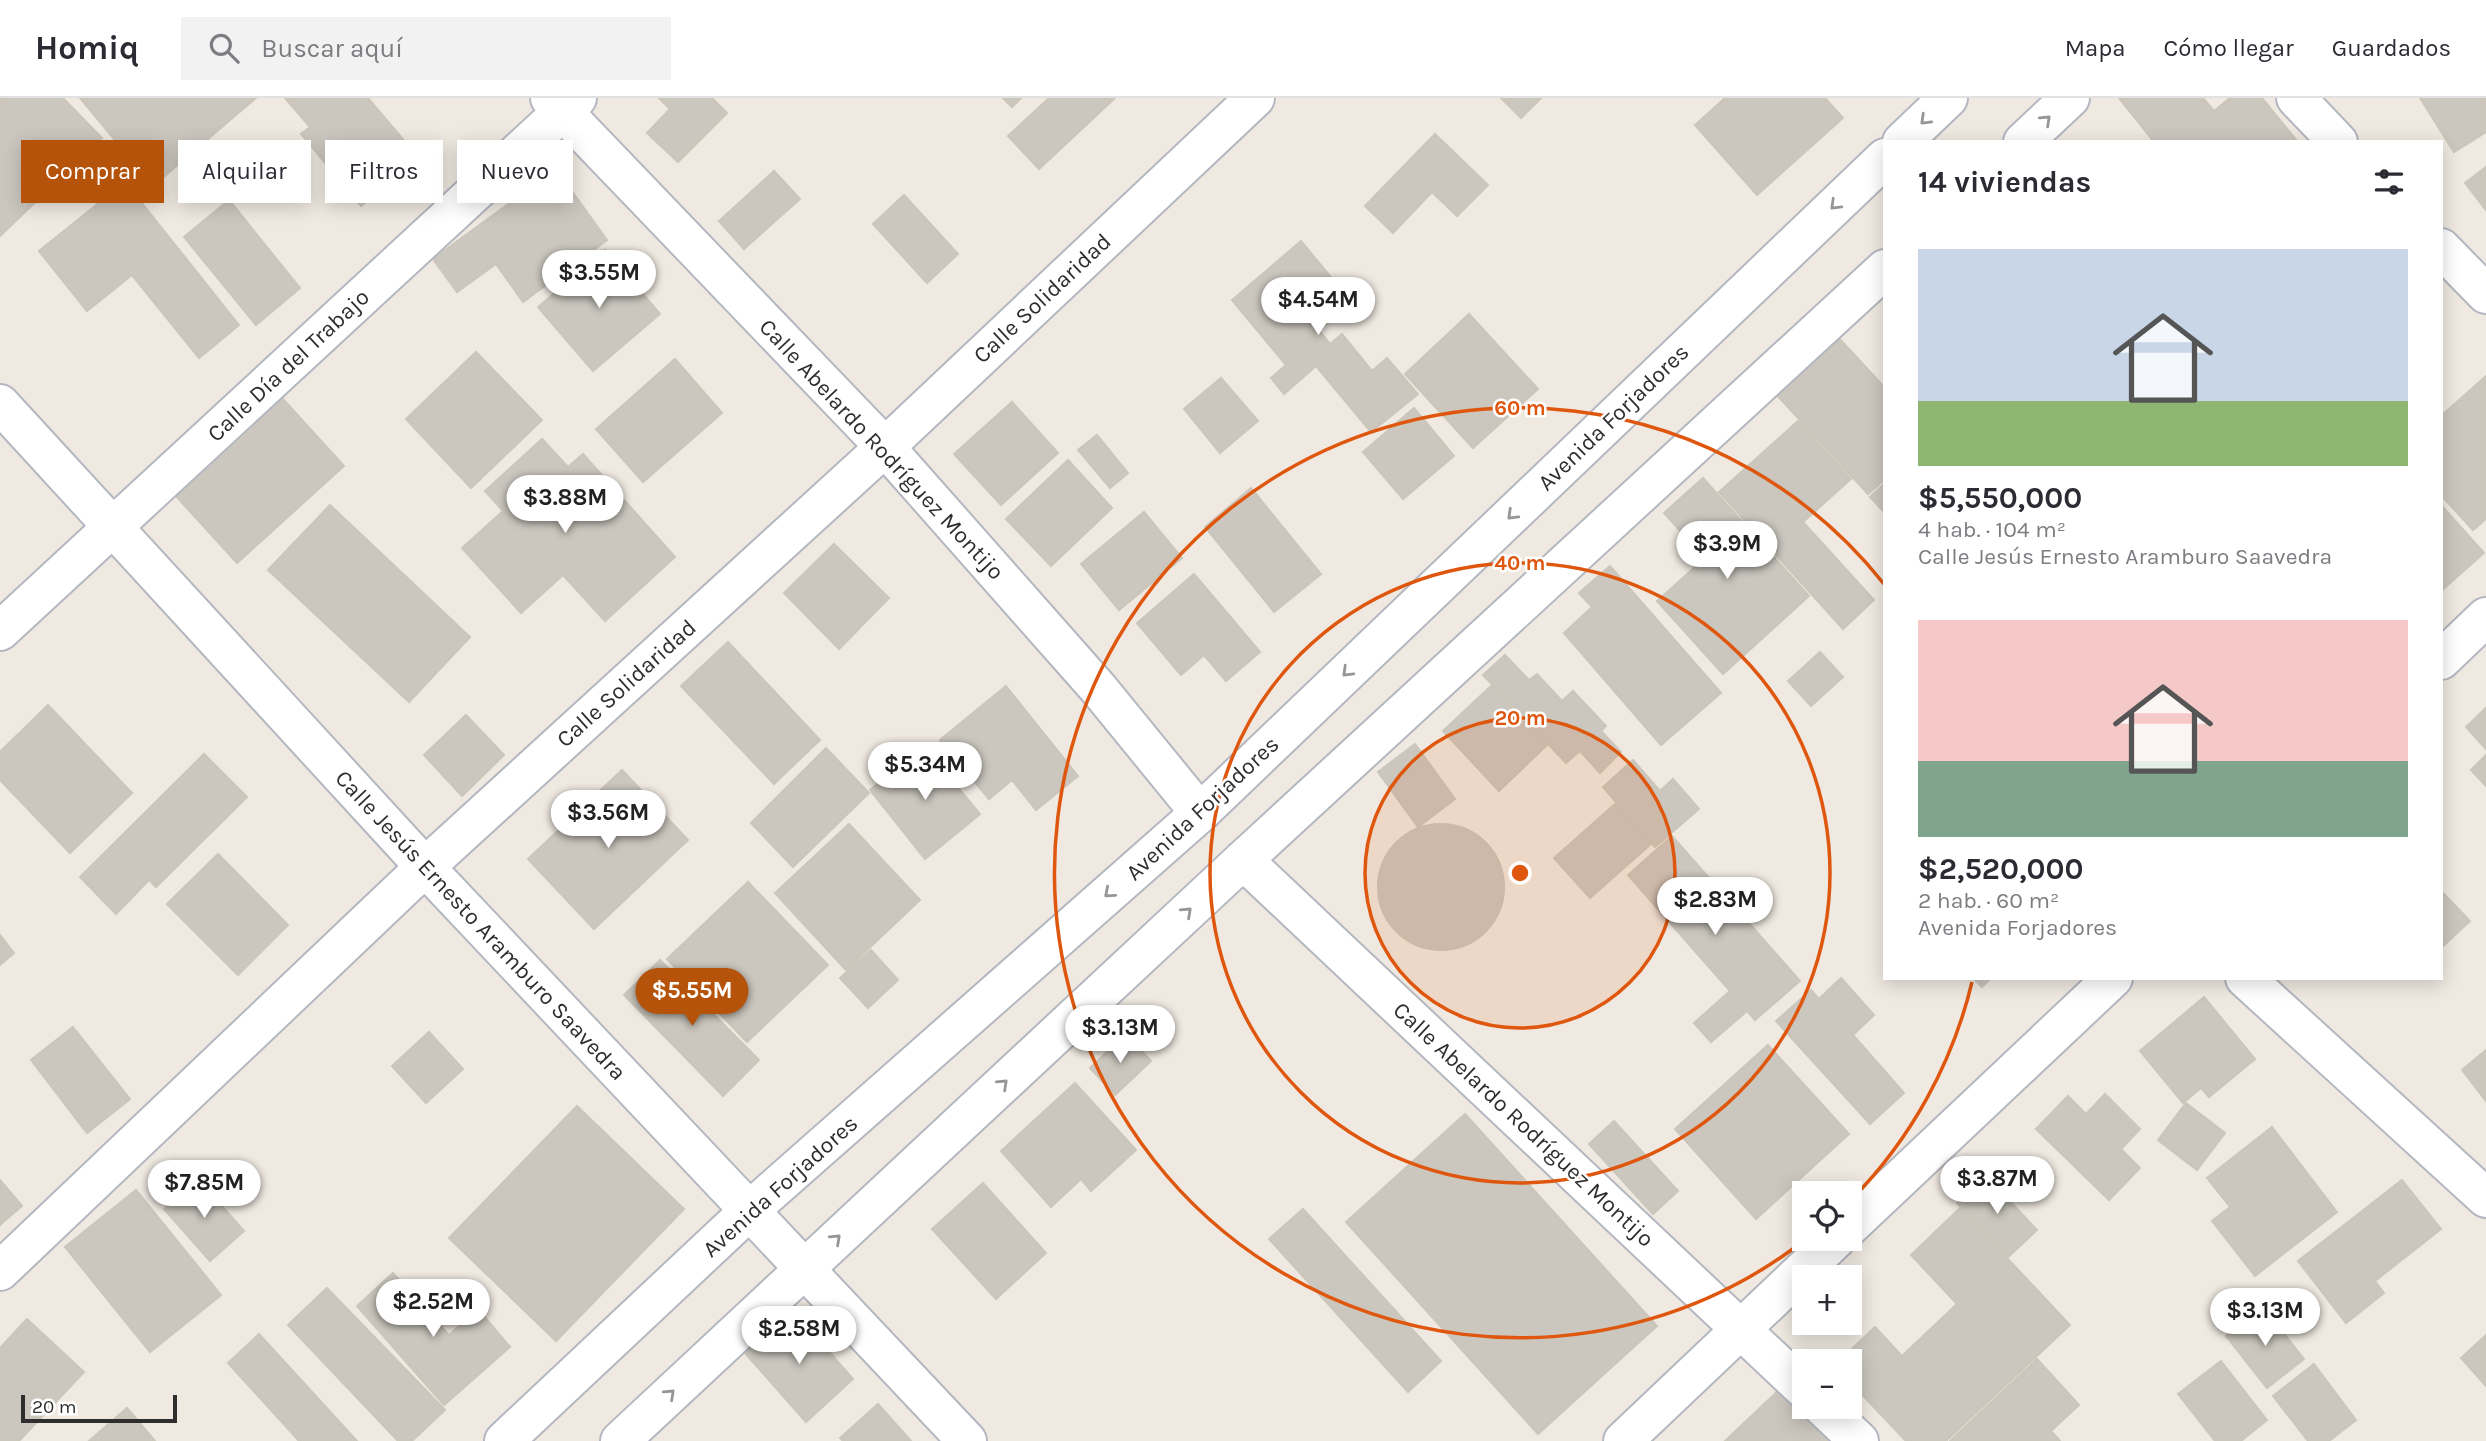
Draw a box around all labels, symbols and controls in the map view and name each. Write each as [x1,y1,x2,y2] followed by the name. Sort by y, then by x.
[181,17,671,80] search box
[35,29,139,67] text: Homiq
[205,29,243,67] icon: search
[261,33,403,64] text: Buscar aquí
[2065,34,2125,62] text: Mapa
[2163,34,2294,62] text: Cómo llegar
[2332,34,2451,62] text: Guardados
[1920,111,1933,124] one-way arrow
[2038,116,2051,128] one-way arrow
[21,140,164,203] chip: Comprar
[178,140,311,203] chip: Alquilar
[325,140,443,203] chip: Filtros
[457,140,573,203] chip: Nuevo
[2370,163,2408,201] icon: filters
[1918,164,2091,200] text: 14 viviendas
[1831,197,1844,210] one-way arrow
[968,228,1117,369] street label: Calle Solidaridad
[542,250,656,310] pin: $3.55M
[558,259,640,286] text: $3.55M
[1261,278,1375,337] pin: $4.54M
[202,283,375,447] street label: Calle Día del Trabajo
[1277,286,1359,313] text: $4.54M
[2100,295,2226,421] icon: home
[754,313,1010,585] street label: Calle Abelardo Rodríguez Montijo
[1532,338,1694,496] street label: Avenida Forjadores
[1494,396,1546,420] text: 60 m
[508,476,622,535] pin: $3.88M
[1918,480,2082,516] text: $5,550,000
[523,484,607,511] text: $3.88M
[1507,506,1520,519] one-way arrow
[1918,516,2066,543] text: 4 hab. · 104 m²
[1678,522,1776,581] pin: $3.9M
[1692,530,1762,557] text: $3.9M
[1918,543,2332,570] text: Calle Jesús Ernesto Aramburo Saavedra
[1494,551,1546,575] text: 40 m
[551,614,702,753] street label: Calle Solidaridad
[1342,664,1355,677] one-way arrow
[2100,666,2226,792] icon: home
[1494,706,1546,730] text: 20 m
[1120,731,1284,886] street label: Avenida Forjadores
[868,742,982,802] pin: $5.34M
[884,751,966,778] text: $5.34M
[330,765,632,1086] street label: Calle Jesús Ernesto Aramburo Saavedra
[551,790,665,850] pin: $3.56M
[567,799,649,826] text: $3.56M
[1918,851,2084,887] text: $2,520,000
[1508,861,1532,885] centre of rings
[1658,878,1772,937] pin: $2.83M
[1104,885,1117,898] one-way arrow
[1673,886,1757,913] text: $2.83M
[1918,887,2059,914] text: 2 hab. · 60 m²
[1179,908,1192,920] one-way arrow
[1918,914,2117,941] text: Avenida Forjadores
[635,968,749,1028] pin: $5.55M
[651,977,733,1004] text: $5.55M
[1388,996,1660,1252] street label: Calle Abelardo Rodríguez Montijo
[1063,1006,1177,1065] pin: $3.13M
[1081,1014,1159,1041] text: $3.13M
[995,1080,1008,1092] one-way arrow
[697,1110,863,1263] street label: Avenida Forjadores
[1940,1156,2054,1216] pin: $3.87M
[147,1160,261,1220] pin: $7.85M
[1956,1165,2038,1192] text: $3.87M
[164,1169,244,1196] text: $7.85M
[1792,1181,1862,1419] map controls
[1792,1181,1862,1251] button: locate
[828,1235,841,1247] one-way arrow
[1792,1265,1862,1335] button: +
[376,1280,490,1339] pin: $2.52M
[392,1288,474,1315] text: $2.52M
[2208,1288,2322,1348] pin: $3.13M
[2226,1297,2304,1324] text: $3.13M
[742,1306,856,1366] pin: $2.58M
[757,1315,841,1342] text: $2.58M
[1792,1349,1862,1419] button: −
[662,1390,675,1403] one-way arrow
[21,1392,177,1424] scale bar
[32,1396,77,1418] text: 20 m

